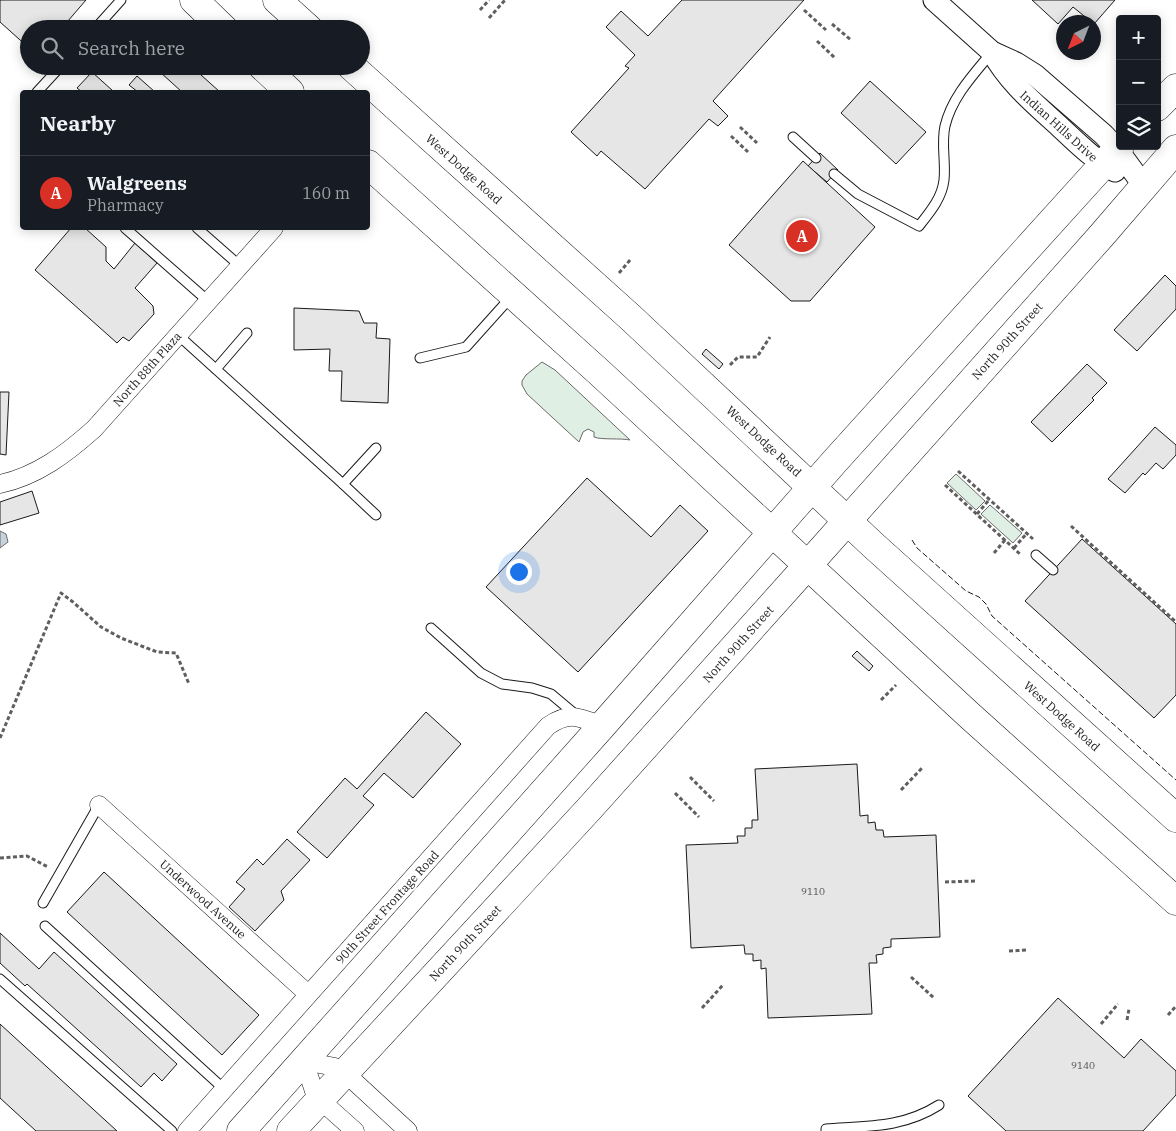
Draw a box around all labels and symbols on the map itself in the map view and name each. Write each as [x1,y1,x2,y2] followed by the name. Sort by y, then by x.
[1056,15,1101,60] north arrow
[1017,87,1101,165] street label: Indian Hills Drive
[423,131,505,207] street label: West Dodge Road
[786,217,818,255] pin: A
[968,299,1046,383] street label: North 90th Street
[110,328,185,409] street label: North 88th Plaza
[723,402,805,480] street label: West Dodge Road
[506,559,532,585] your location
[699,602,777,686] street label: North 90th Street
[1021,678,1103,754] street label: West Dodge Road
[332,847,442,967] street label: 90th Street Frontage Road
[157,856,249,942] street label: Underwood Avenue
[801,885,825,898] house number: 9110
[426,902,504,984] street label: North 90th Street
[1071,1059,1095,1072] house number: 9140

